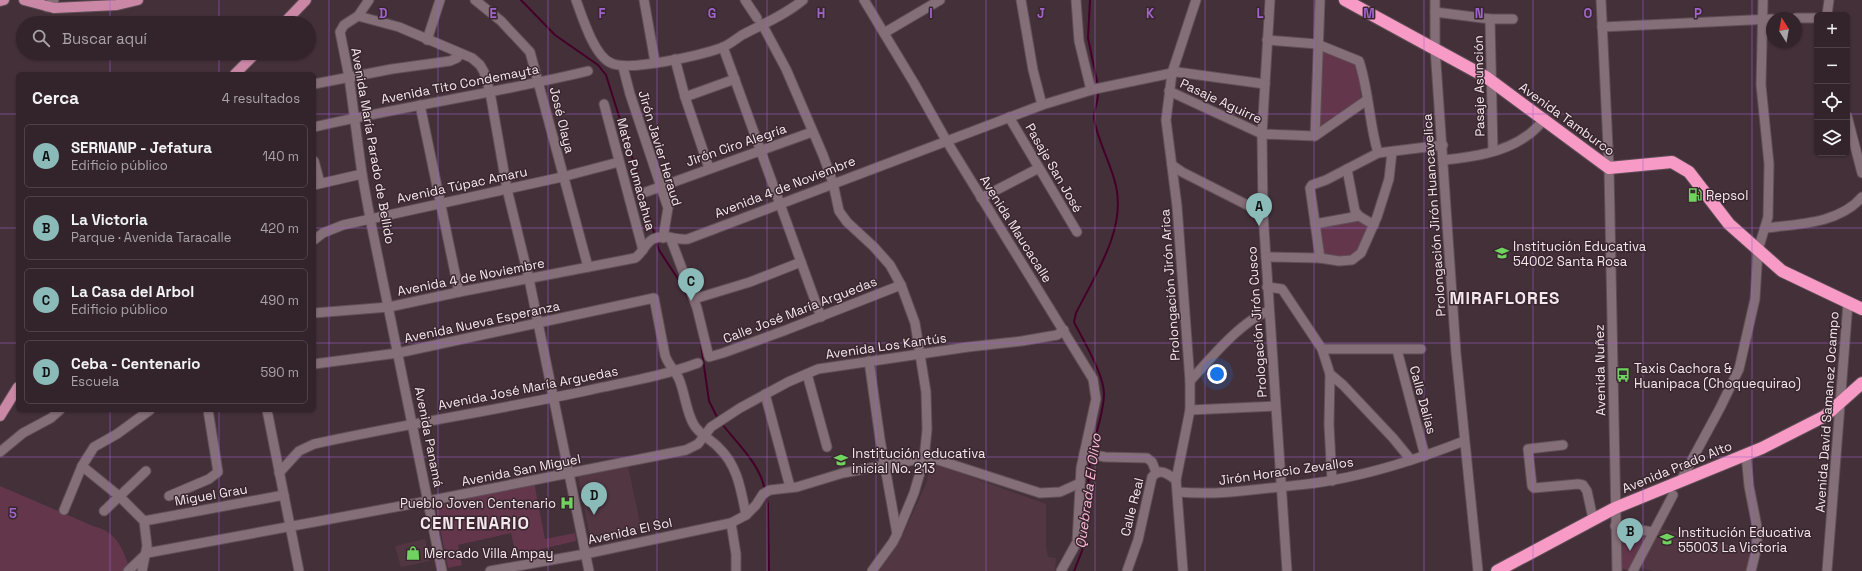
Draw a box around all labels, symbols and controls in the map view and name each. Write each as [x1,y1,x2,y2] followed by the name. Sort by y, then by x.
[379,5,388,22] text: D
[489,5,497,22] text: E
[599,5,606,22] text: F
[708,5,716,22] text: G
[817,5,825,22] text: H
[929,5,933,22] text: I
[1037,5,1045,22] text: J
[1146,5,1155,22] text: K
[1256,5,1264,22] text: L
[1363,5,1375,22] text: M
[1475,5,1483,22] text: N
[1584,5,1593,22] text: O
[1694,5,1702,22] text: P
[1766,12,1802,48] north arrow
[1814,12,1850,156] map controls
[1814,12,1850,48] button: +
[16,16,316,60] search box
[30,27,52,49] icon: search
[62,29,147,48] text: Buscar aquí
[1470,35,1488,137] street label: Pasaje Asunción
[347,47,399,245] street label: Avenida María Parado de Bellido
[1814,48,1850,84] button: −
[380,60,541,108] street label: Avenida Tito Condemayta
[1177,75,1265,127] street label: Pasaje Aguirre
[1516,79,1618,159] street label: Avenida Tamburco
[1814,84,1850,120] button: locate
[546,85,579,156] street label: José Olaya
[32,87,79,109] text: Cerca
[634,88,686,208] street label: Jirón Javier Heraud
[222,90,300,107] text: 4 resultados
[1418,112,1450,317] street label: Prolongación Jirón Huancavelica
[613,116,659,233] street label: Mateo Pumacahua
[683,120,789,170] street label: Jirón Ciro Alegría
[1022,120,1086,216] street label: Pasaje San José
[1814,120,1850,156] button: layers
[71,138,212,157] text: SERNANP - Jefatura
[42,148,50,165] text: A
[263,148,299,165] text: 140 m
[712,152,858,222] street label: Avenida 4 de Noviembre
[71,157,168,174] text: Edificio público
[395,163,529,207] street label: Avenida Túpac Amaru
[976,172,1056,286] street label: Avenida Maucacalle
[1687,187,1703,203] fuel station icon: Repsol
[1706,187,1748,204] place label: Repsol
[1246,193,1272,226] pin: A
[1156,208,1184,361] street label: Prolongación Jirón Arica
[71,210,148,229] text: La Victoria
[42,220,50,237] text: B
[260,220,299,237] text: 420 m
[71,229,231,246] text: Parque · Avenida Taracalle
[1513,238,1647,270] place label: Institución Educativa 54002 Santa Rosa
[1494,245,1510,261] school or university icon: Institución Educativa 54002 Santa Rosa
[1243,246,1271,398] street label: Prologación Jirón Cusco
[396,254,546,300] street label: Avenida 4 de Noviembre
[678,268,704,301] pin: C
[721,273,879,347] street label: Calle José María Arguedas
[71,282,194,301] text: La Casa del Arbol
[1450,287,1560,309] district label: MIRAFLORES
[42,292,50,309] text: C
[260,292,299,309] text: 490 m
[402,297,562,347] street label: Avenida Nueva Esperanza
[71,301,168,318] text: Edificio público
[1811,311,1843,513] street label: Avenida David Samanez Ocampo
[1591,324,1609,416] street label: Avenida Nuñez
[824,329,948,363] street label: Avenida Los Kantús
[71,354,200,373] text: Ceba - Centenario
[1634,360,1801,392] place label: Taxis Cachora & Huanipaca (Choquequirao)
[437,362,620,414] street label: Avenida José María Arguedas
[42,364,50,381] text: D
[260,364,299,381] text: 590 m
[1207,364,1227,384] your location
[1406,364,1440,436] street label: Calle Dalias
[1615,367,1631,383] bus stop icon: Taxis Cachora & Huanipaca (Choquequirao)
[71,373,119,390] text: Escuela
[411,385,447,489] street label: Avenida Panamá
[1071,432,1105,550] water label: Quebrada El Olivo
[1619,437,1735,497] street label: Avenida Prado Alto
[852,445,986,477] place label: Institución educativa inicial No. 213
[460,450,582,490] street label: Avenida San Miguel
[833,452,849,468] school or university icon: Institución educativa inicial No. 213
[1217,453,1355,489] street label: Jirón Horacio Zevallos
[1117,476,1147,538] street label: Calle Real
[173,480,249,510] street label: Miguel Grau
[581,482,607,515] pin: D
[400,495,556,512] place label: Pueblo Joven Centenario
[559,495,575,511] hospital icon: Pueblo Joven Centenario
[9,505,17,522] text: 5
[420,512,530,534] district label: CENTENARIO
[586,514,674,548] street label: Avenida El Sol
[1617,518,1643,551] pin: B
[1678,524,1812,556] place label: Institución Educativa 55003 La Victoria
[1659,531,1675,547] school or university icon: Institución Educativa 55003 La Victoria
[405,545,421,561] shop icon: Mercado Villa Ampay
[424,545,554,562] place label: Mercado Villa Ampay

